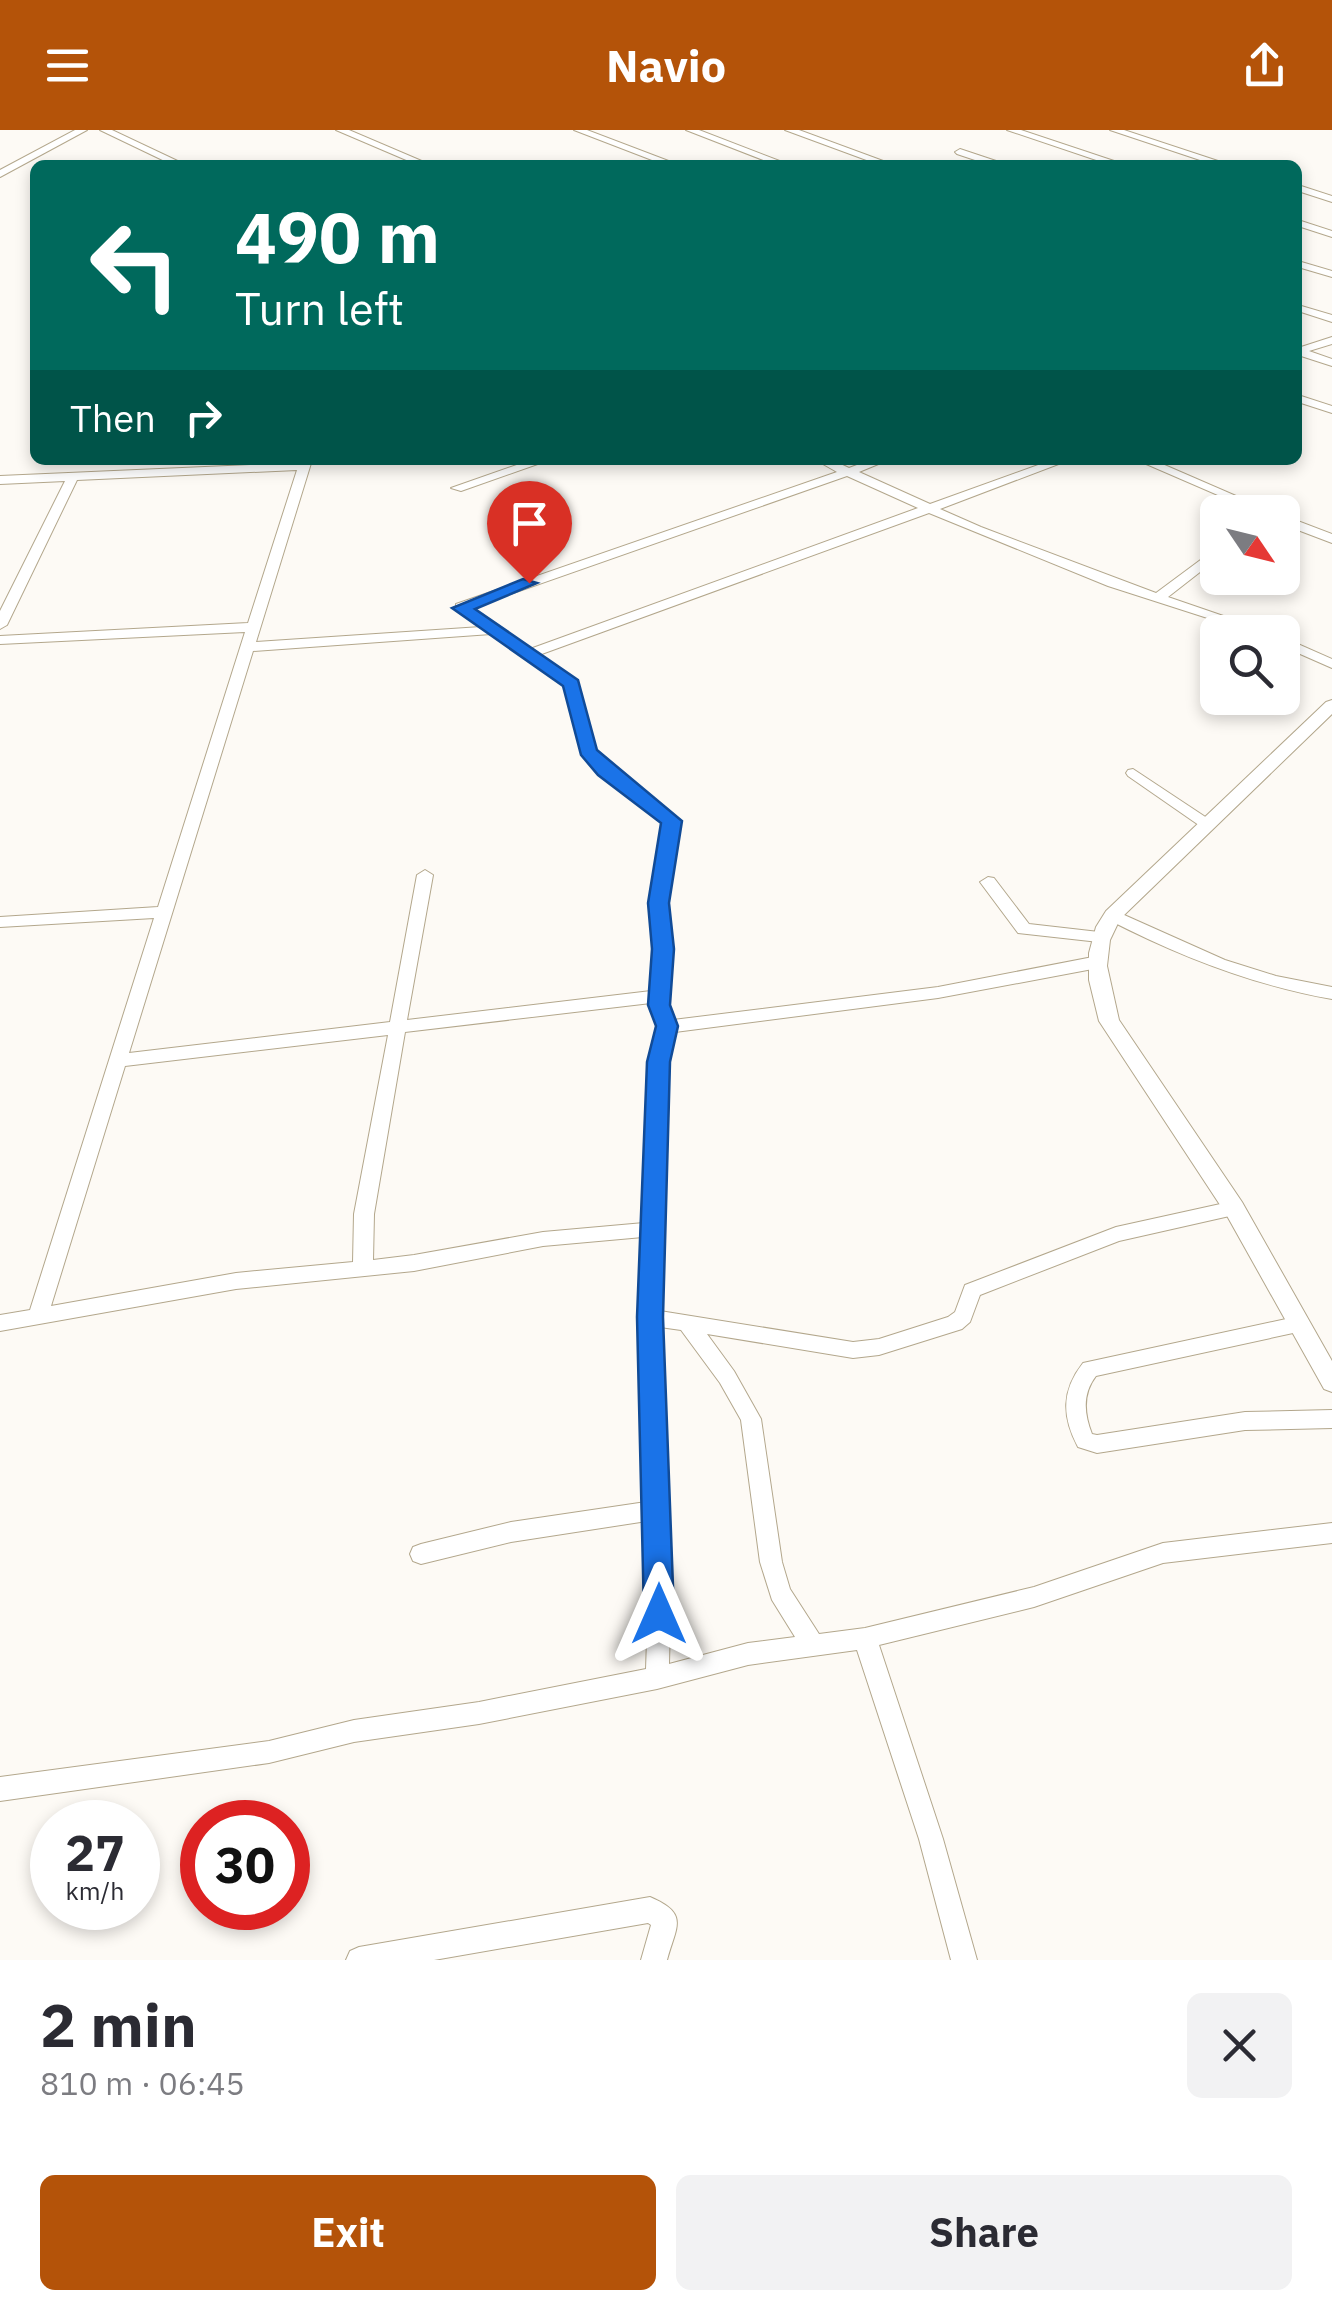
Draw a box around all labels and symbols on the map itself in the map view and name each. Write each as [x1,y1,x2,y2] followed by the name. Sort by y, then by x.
[487,481,572,584] pin
[1200,495,1300,595] north arrow
[607,1562,711,1666] position arrow
[180,1800,310,1930] speed limit sign: 30

